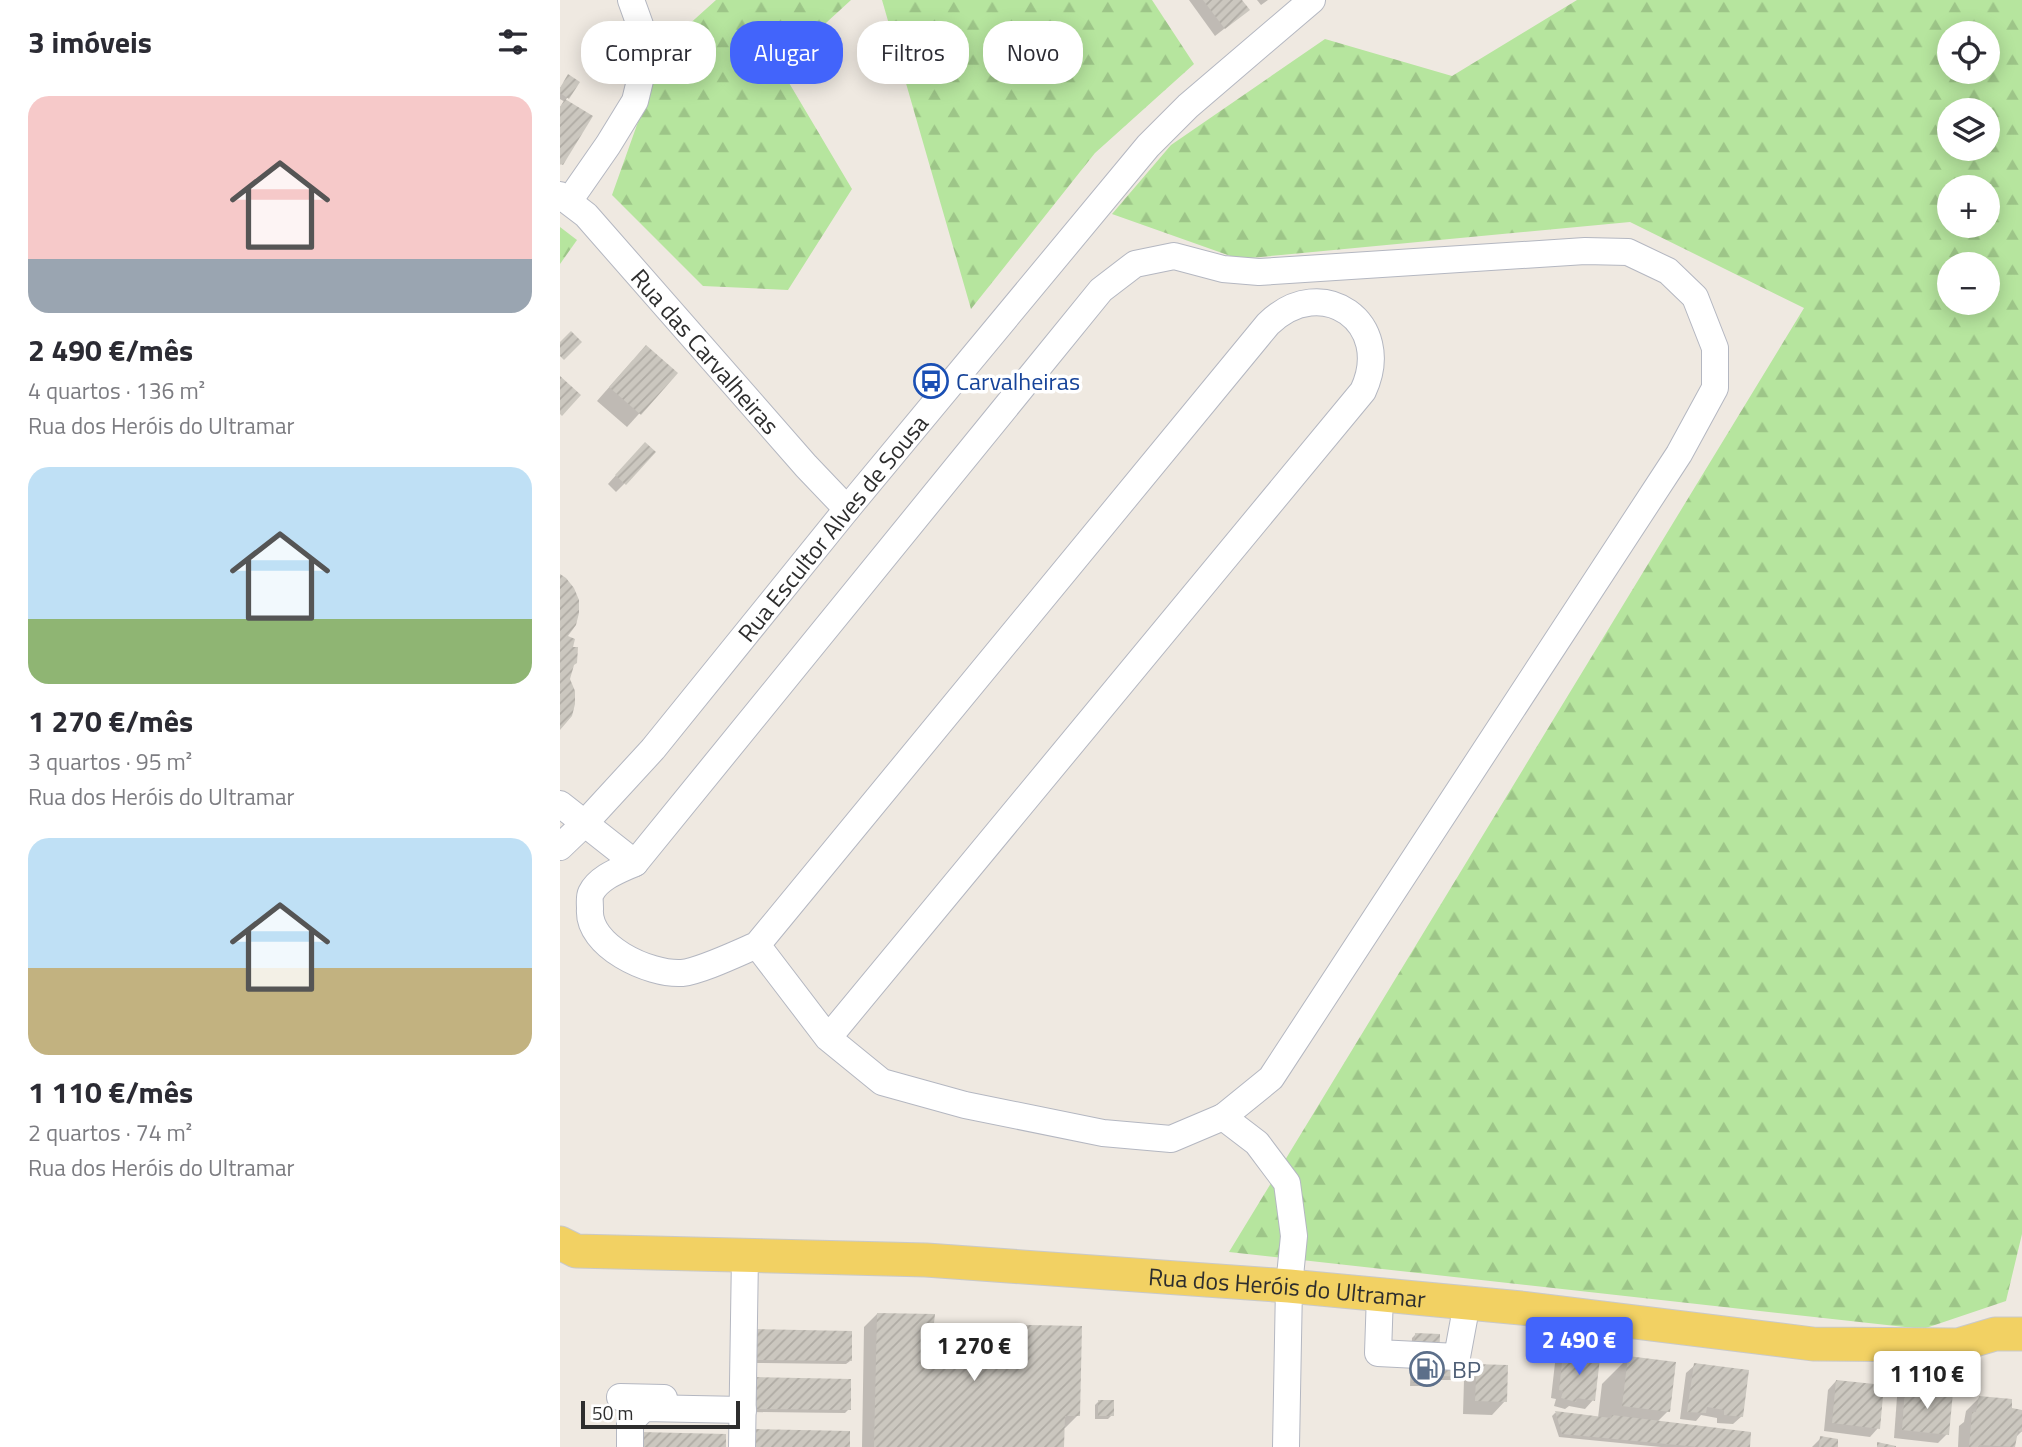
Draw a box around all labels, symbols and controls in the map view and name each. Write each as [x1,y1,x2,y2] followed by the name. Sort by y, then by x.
[28,19,152,65] text: 3 imóveis
[581,21,716,84] chip: Comprar
[730,21,843,84] chip: Alugar
[857,21,969,84] chip: Filtros
[983,21,1083,84] chip: Novo
[1937,21,2000,315] map controls
[1937,21,2000,84] button: locate
[494,23,532,61] icon: filters
[1937,98,2000,161] button: layers
[217,142,343,268] icon: home
[1937,175,2000,238] button: +
[1937,252,2000,315] button: −
[623,260,788,442] street label: Rua das Carvalheiras
[28,327,193,373] text: 2 490 €/mês
[912,362,950,400] bus stop icon: Carvalheiras
[956,363,1080,399] place label: Carvalheiras
[28,373,205,408] text: 4 quartos · 136 m²
[729,406,936,649] street label: Rua Escultor Alves de Sousa
[28,408,294,443] text: Rua dos Heróis do Ultramar
[217,513,343,639] icon: home
[28,698,193,744] text: 1 270 €/mês
[28,744,192,779] text: 3 quartos · 95 m²
[28,779,294,814] text: Rua dos Heróis do Ultramar
[217,884,343,1010] icon: home
[28,1069,193,1115] text: 1 110 €/mês
[28,1115,192,1150] text: 2 quartos · 74 m²
[28,1150,294,1185] text: Rua dos Heróis do Ultramar
[1147,1258,1427,1317] street label: Rua dos Heróis do Ultramar
[1514,1318,1644,1377] pin: 2 490 €
[1542,1322,1616,1357] text: 2 490 €
[909,1324,1039,1383] pin: 1 270 €
[937,1328,1011,1363] text: 1 270 €
[1408,1350,1446,1388] fuel station icon: BP
[1452,1351,1481,1387] place label: BP
[1862,1352,1992,1411] pin: 1 110 €
[1890,1356,1964,1391] text: 1 110 €
[581,1398,740,1430] scale bar
[592,1398,633,1427] text: 50 m

